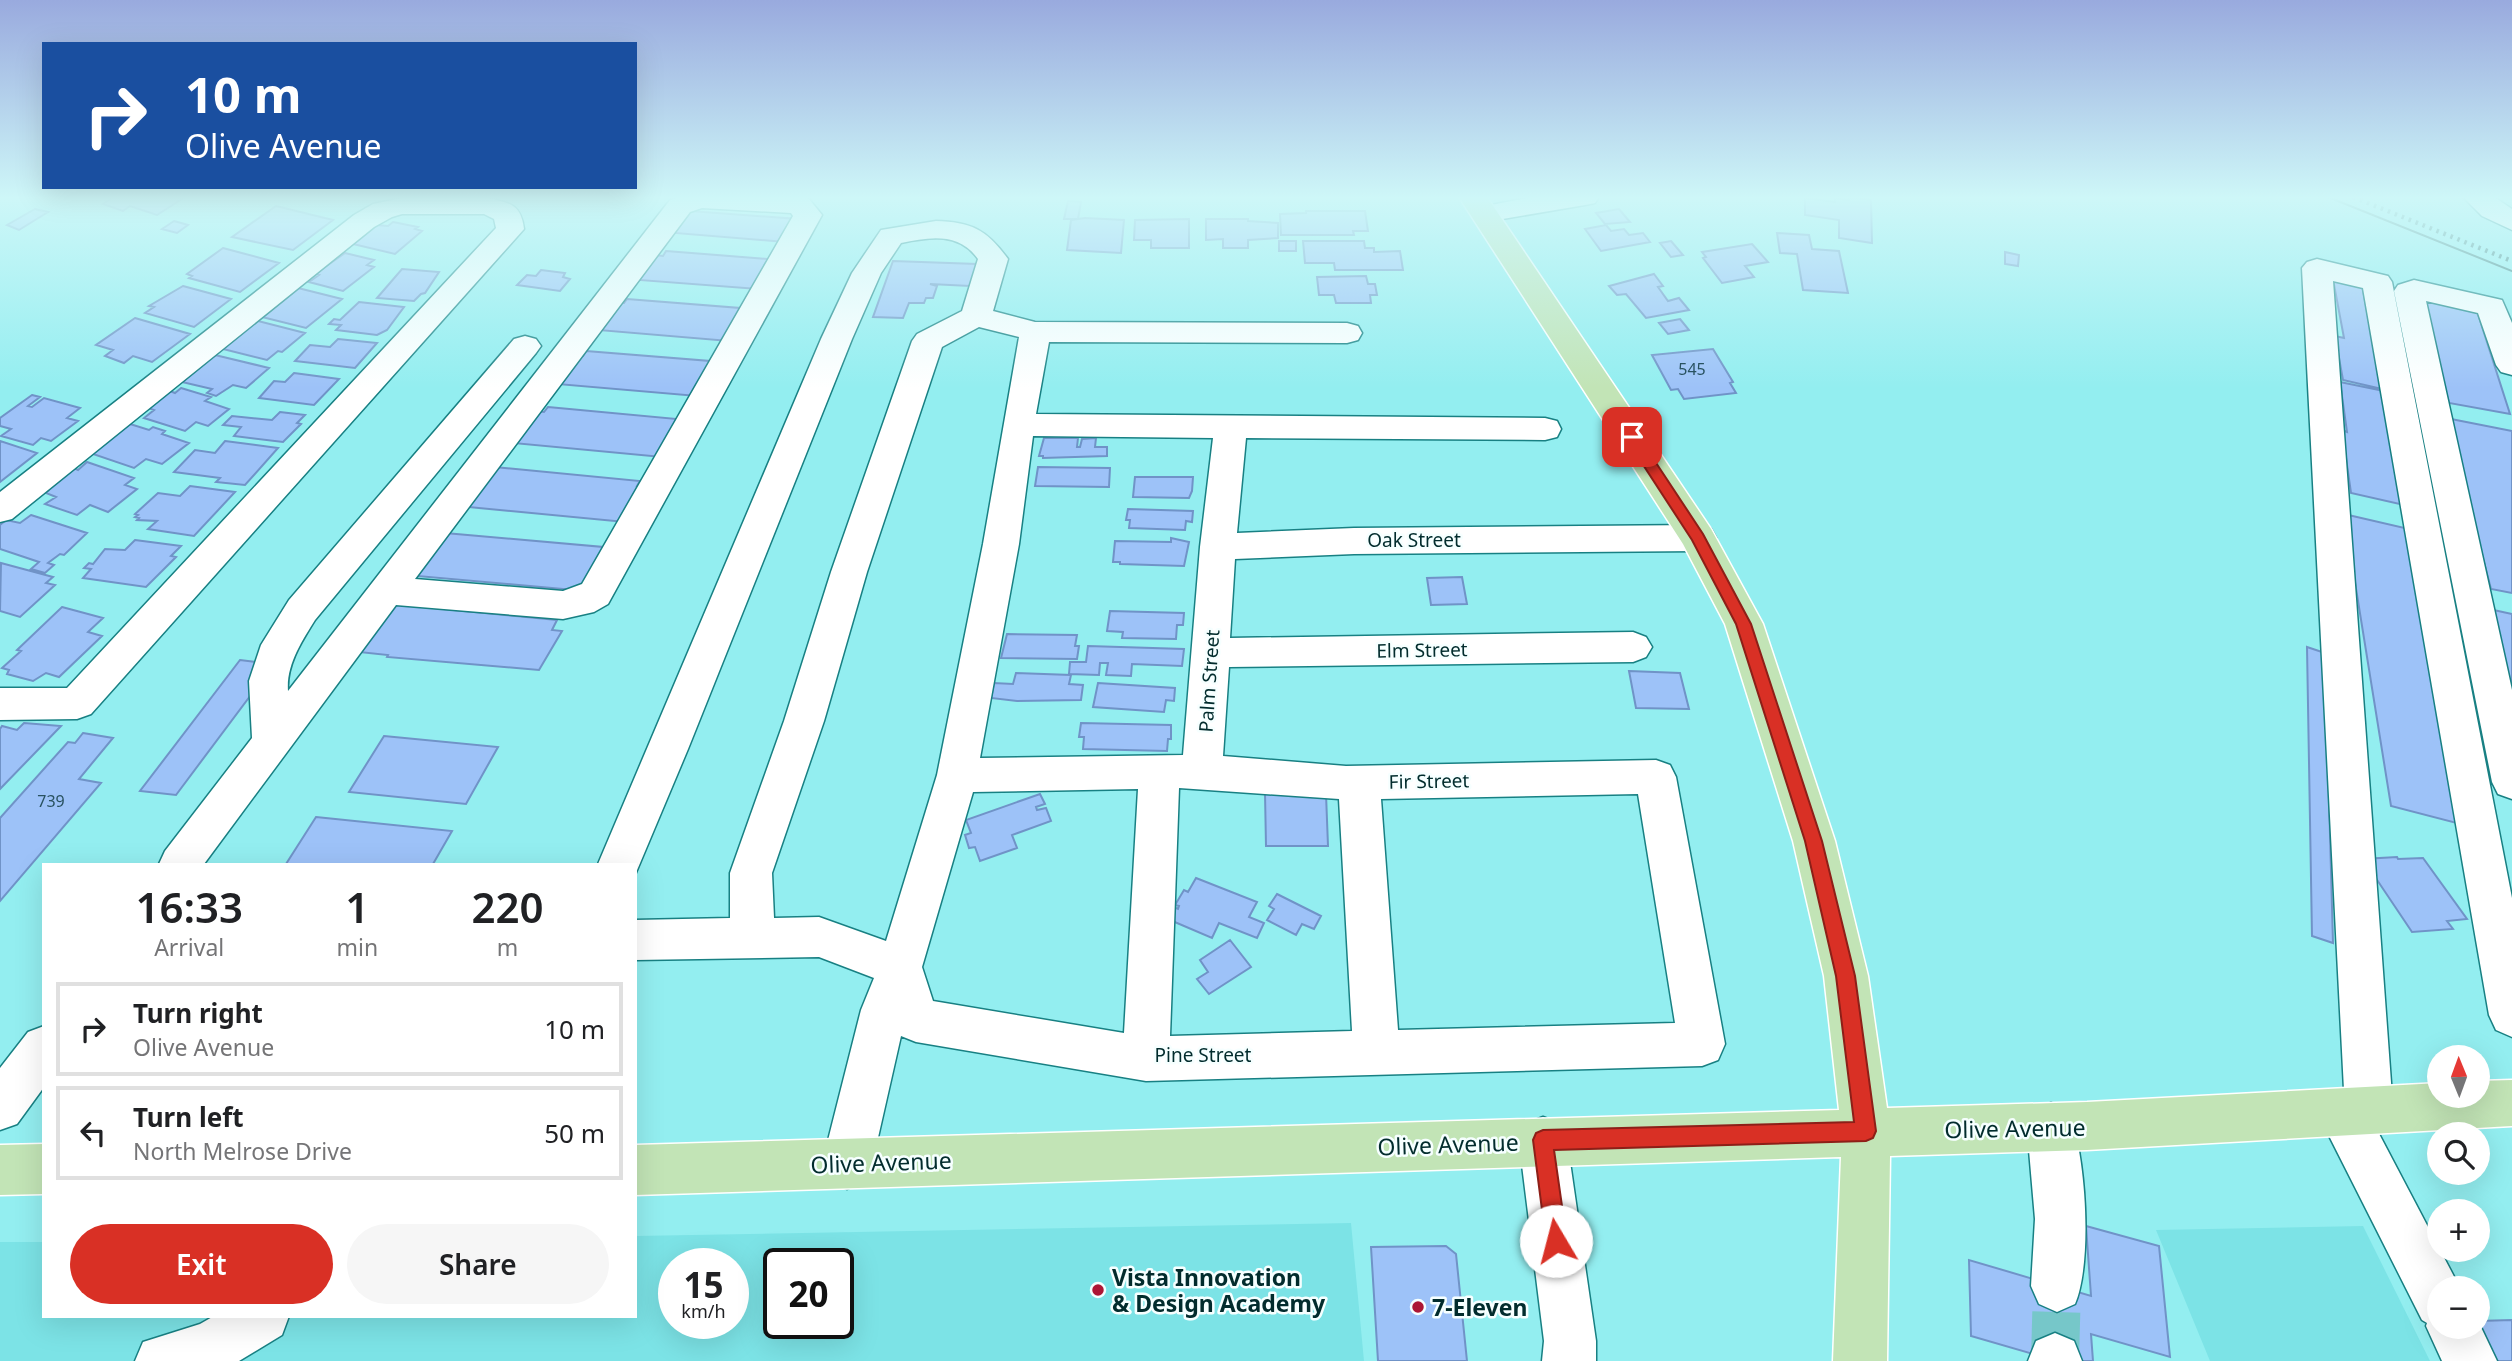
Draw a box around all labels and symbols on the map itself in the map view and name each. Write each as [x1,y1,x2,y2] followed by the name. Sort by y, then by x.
[1678,358,1706,380] house number: 545
[1602,407,1662,467] pin
[1367,527,1461,553] street label: Oak Street
[1192,629,1226,733] street label: Palm Street
[1376,636,1468,664] street label: Elm Street
[1388,767,1470,795] street label: Fir Street
[37,790,65,812] house number: 739
[1155,1042,1252,1068] street label: Pine Street
[2427,1045,2490,1108] north arrow
[1944,1111,2086,1145] street label: Olive Avenue
[1377,1126,1519,1162] street label: Olive Avenue
[810,1144,952,1180] street label: Olive Avenue
[1519,1204,1593,1278] position arrow
[763,1248,854,1339] speed limit sign: 20
[1112,1261,1326,1319] place label: Vista Innovation & Design Academy
[1090,1282,1106,1298] marker: Vista Innovation & Design Academy
[1432,1291,1527,1323] place label: 7-Eleven
[1410,1299,1426,1315] marker: 7-Eleven

